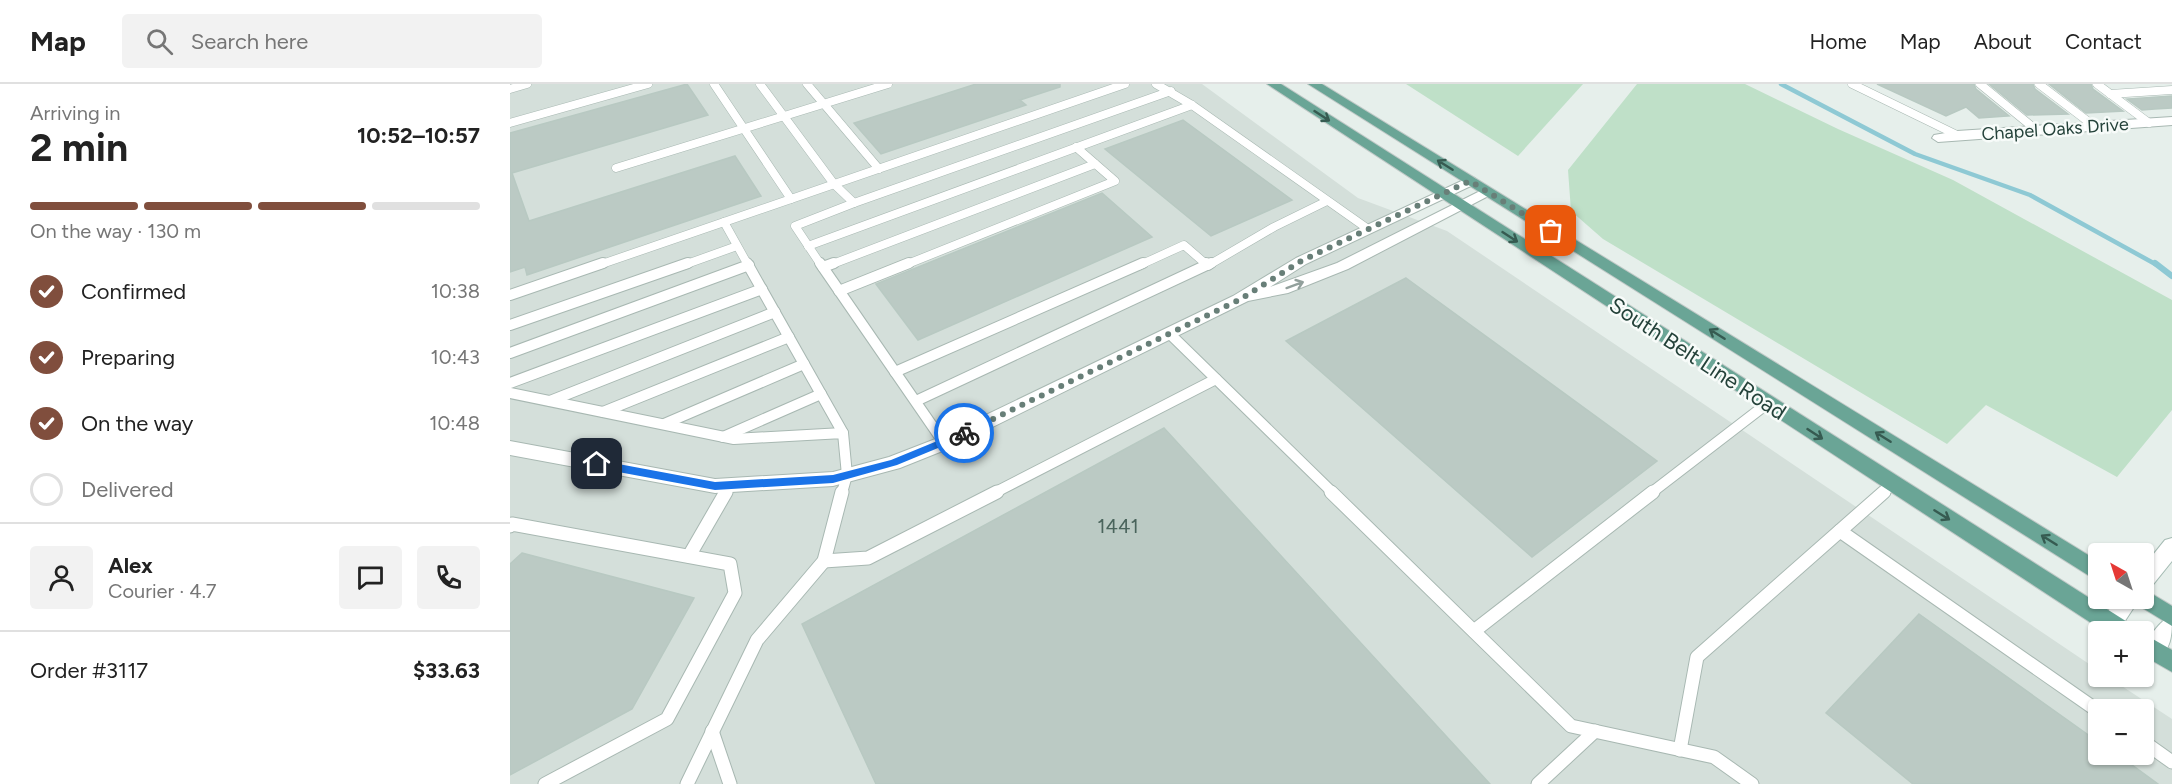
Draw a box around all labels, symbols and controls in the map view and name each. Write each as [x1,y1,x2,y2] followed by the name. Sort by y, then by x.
[122,14,542,68] search box
[30,24,86,58] text: Map
[143,25,176,58] icon: search
[191,28,308,55] text: Search here
[1810,29,1867,54] text: Home
[1900,29,1941,54] text: Map
[1974,29,2032,54] text: About
[2065,29,2142,54] text: Contact
[30,101,120,125] text: Arriving in
[1314,110,1330,122] one-way arrow
[1981,113,2129,145] street label: Chapel Oaks Drive
[357,122,480,149] text: 10:52–10:57
[30,124,128,171] text: 2 min
[1437,158,1454,170] one-way arrow
[1525,205,1576,256] pin
[1534,214,1567,247] icon: bag
[30,219,201,243] text: On the way · 130 m
[1501,231,1518,244] one-way arrow
[30,275,63,308] icon: check
[81,278,186,305] text: Confirmed
[431,279,480,303] text: 10:38
[1285,279,1304,290] one-way arrow
[1604,291,1791,426] street label: South Belt Line Road
[1709,328,1726,341] one-way arrow
[30,341,63,374] icon: check
[81,344,175,371] text: Preparing
[431,345,480,369] text: 10:43
[934,403,994,463] courier
[30,407,63,440] icon: check
[81,410,193,437] text: On the way
[429,411,480,435] text: 10:48
[948,417,981,450] icon: bike
[1806,428,1823,440] one-way arrow
[1875,431,1892,443] one-way arrow
[571,438,622,489] pin
[580,447,613,480] icon: home
[81,476,174,503] text: Delivered
[1933,510,1950,522] one-way arrow
[1097,514,1139,538] house number: 1441
[2041,534,2058,546] one-way arrow
[2088,543,2154,609] north arrow
[2088,543,2154,765] map controls
[30,546,93,609] button: person
[339,546,402,609] button: chat
[417,546,480,609] button: phone
[108,552,153,579] text: Alex
[108,579,217,603] text: Courier · 4.7
[2088,621,2154,687] button: +
[30,657,148,684] text: Order #3117
[413,657,480,684] text: $33.63
[2088,699,2154,765] button: −

